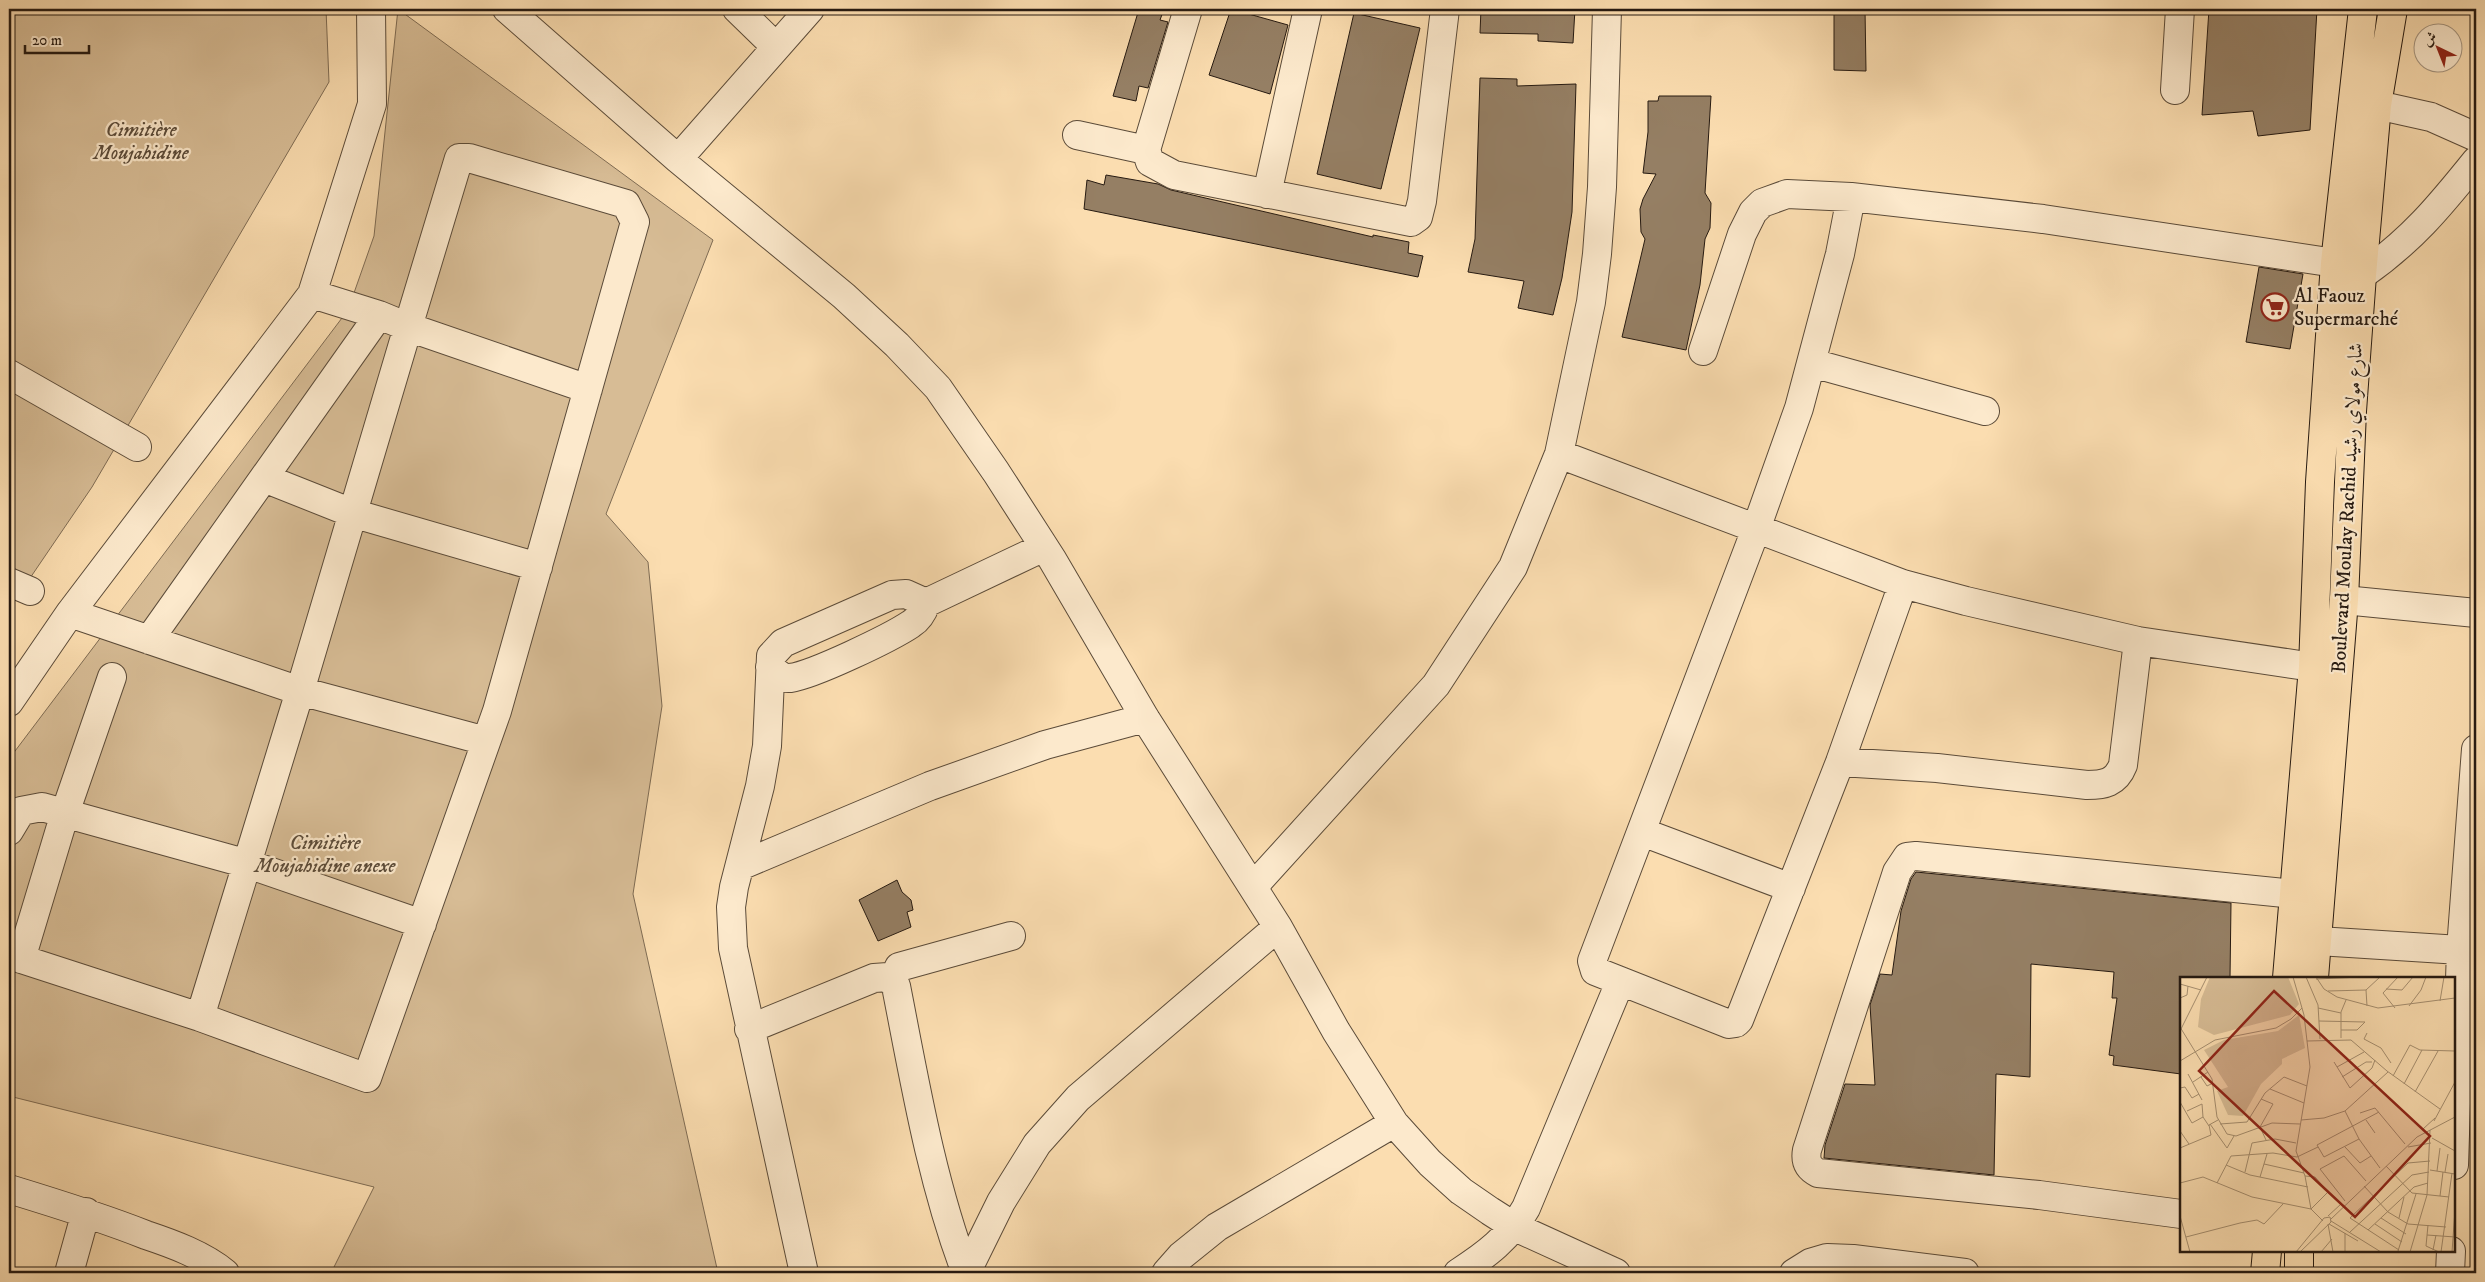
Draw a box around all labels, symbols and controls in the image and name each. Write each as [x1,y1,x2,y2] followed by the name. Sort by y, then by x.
[25,22,89,54] scale bar
[2412,22,2462,72] north arrow
[2419,28,2441,51] text: ش
[32,31,62,50] text: 20 m
[92,118,190,166] park label: Cimitière Moujahidine
[2294,284,2399,332] place label: Al Faouz Supermarché
[2260,292,2290,322] supermarket icon: Al Faouz Supermarché
[2327,342,2373,674] street label: Boulevard Moulay Rachid شارع مولاي رشيد
[253,831,397,879] park label: Cimitière Moujahidine anexe
[2180,977,2455,1252] inset map

